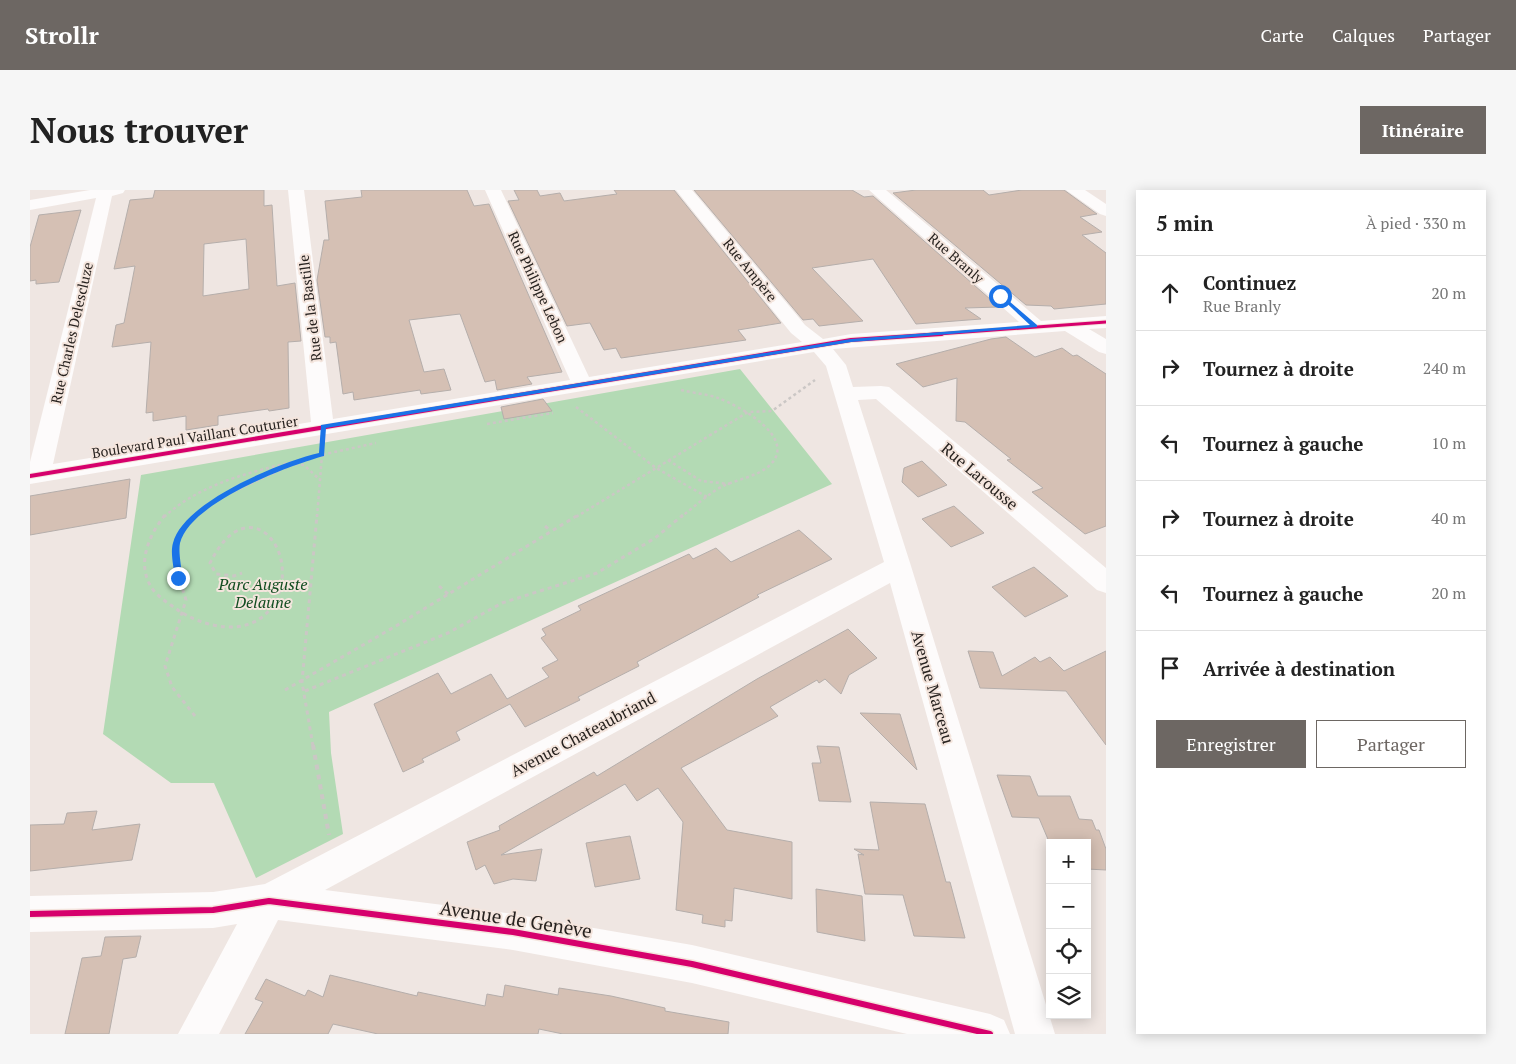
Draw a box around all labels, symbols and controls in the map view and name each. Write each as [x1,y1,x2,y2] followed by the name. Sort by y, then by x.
[25,19,99,51] text: Strollr
[1261,23,1304,47] text: Carte
[1332,23,1395,47] text: Calques
[1423,23,1491,47] text: Partager
[1360,106,1486,154] button: Itinéraire
[30,107,248,153] text: Nous trouver
[1156,209,1213,237] text: 5 min
[1366,212,1466,234] text: À pied · 330 m
[504,228,573,346] street label: Rue Philippe Lebon
[924,228,989,288] street label: Rue Branly
[719,234,782,305] street label: Rue Ampère
[294,254,325,362] street label: Rue de la Bastille
[46,260,97,405] street label: Rue Charles Delescluze
[1203,270,1296,295] text: Continuez
[1156,279,1184,307] icon: ahead
[1431,282,1466,304] text: 20 m
[989,285,1012,308] route start
[1203,295,1281,317] text: Rue Branly
[1156,354,1184,382] icon: right
[1203,356,1354,381] text: Tournez à droite
[1423,357,1466,379] text: 240 m
[90,411,300,462] street label: Boulevard Paul Vaillant Couturier
[1156,429,1184,457] icon: left
[1203,431,1364,456] text: Tournez à gauche
[1431,432,1466,454] text: 10 m
[937,437,1023,515] street label: Rue Larousse
[1156,504,1184,532] icon: right
[1203,506,1354,531] text: Tournez à droite
[1431,507,1466,529] text: 40 m
[167,567,190,590] route end
[217,573,308,613] park label: Parc Auguste Delaune
[1156,579,1184,607] icon: left
[1203,581,1364,606] text: Tournez à gauche
[1431,582,1466,604] text: 20 m
[906,628,960,746] street label: Avenue Marceau
[1156,654,1184,682] icon: arrive
[1203,656,1395,681] text: Arrivée à destination
[507,686,660,782] street label: Avenue Chateaubriand
[1156,720,1306,768] button: Enregistrer
[1316,720,1466,768] button: Partager
[1046,839,1091,1019] map controls
[1046,839,1091,884] button: +
[1046,884,1091,929] button: −
[438,894,594,943] street label: Avenue de Genève
[1046,929,1091,974] button: locate
[1046,974,1091,1019] button: layers

